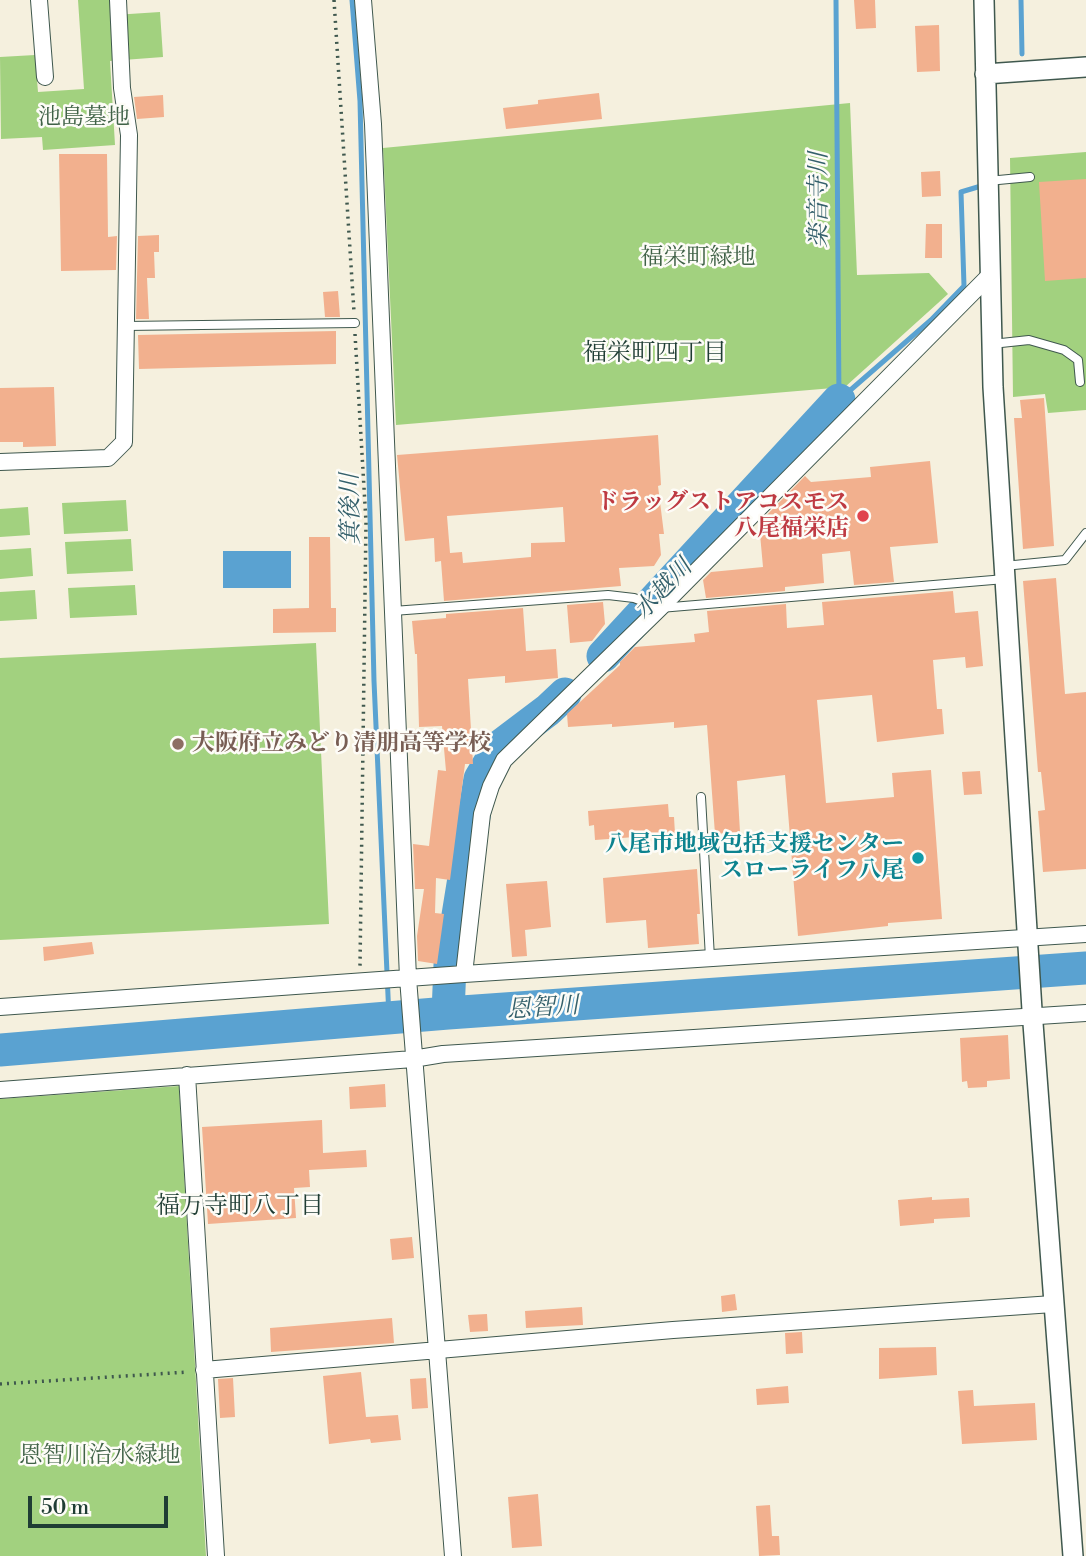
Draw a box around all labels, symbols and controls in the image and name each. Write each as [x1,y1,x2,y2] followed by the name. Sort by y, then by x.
[38,104,130,132] park label: 池島墓地
[806,152,834,248] water label: 楽音寺川
[641,244,755,272] park label: 福栄町緑地
[583,340,727,368] district label: 福栄町四丁目
[337,473,367,545] water label: 箕後川
[596,489,849,543] place label: ドラッグストアコスモス 八尾福栄店
[855,508,871,524] marker: ドラッグストアコスモス 八尾福栄店
[629,554,699,626] water label: 水越川
[192,730,491,758] place label: 大阪府立みどり清朋高等学校
[170,736,186,752] marker: 大阪府立みどり清朋高等学校
[605,831,904,885] place label: 八尾市地域包括支援センター スローライフ八尾
[910,850,926,866] marker: 八尾市地域包括支援センター スローライフ八尾
[506,992,580,1026] water label: 恩智川
[156,1193,324,1221] district label: 福万寺町八丁目
[20,1442,180,1470] park label: 恩智川治水緑地
[32,1482,172,1526] scale bar
[41,1495,89,1521] text: 50 m

